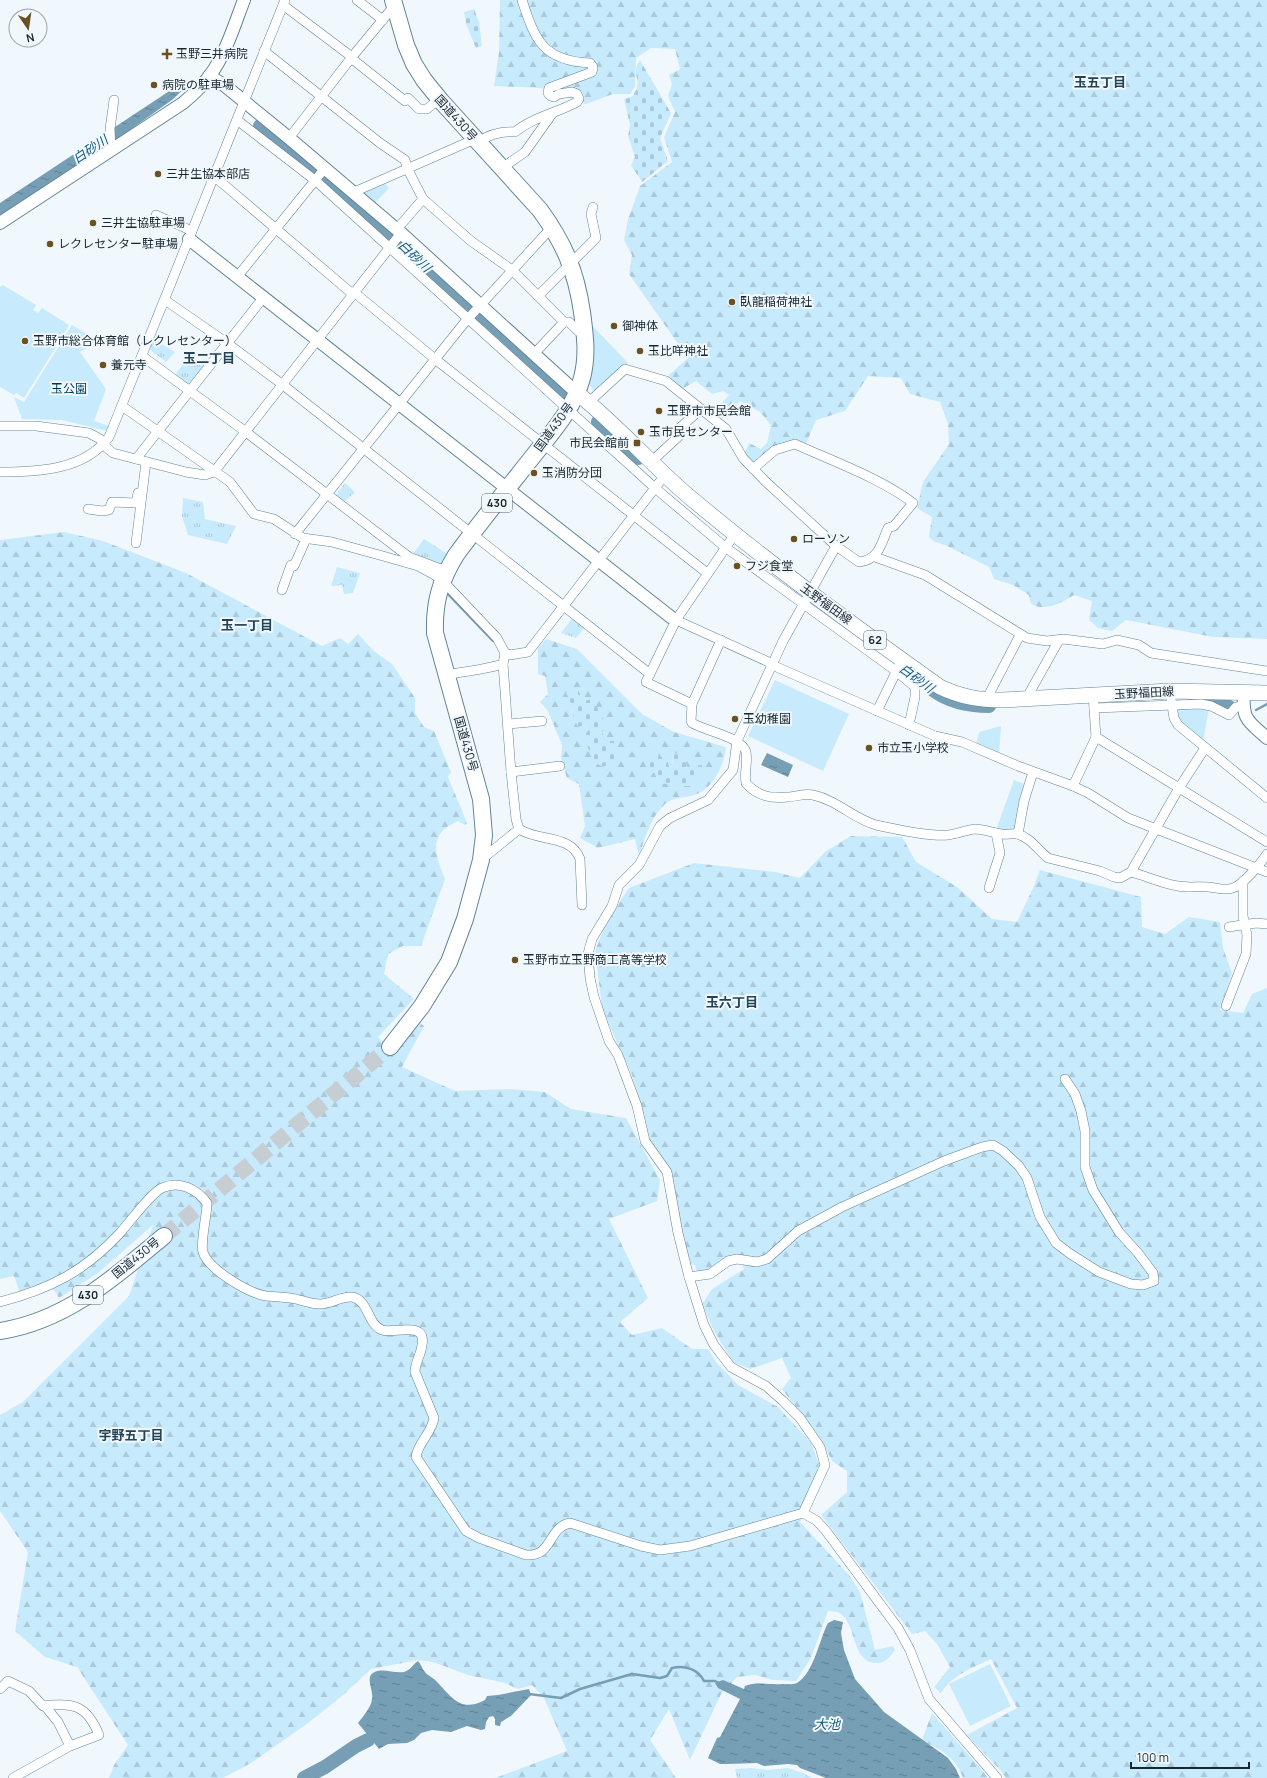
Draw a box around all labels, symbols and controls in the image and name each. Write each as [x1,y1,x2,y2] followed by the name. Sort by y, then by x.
[8,8,48,48] north arrow
[25,30,36,46] text: N
[176,45,248,62] place label: 玉野三井病院
[161,48,173,60] marker: 玉野三井病院
[1074,73,1126,91] district label: 玉五丁目
[162,76,234,93] place label: 病院の駐車場
[149,80,159,90] marker: 病院の駐車場
[431,91,482,145] street label: 国道430号
[69,130,113,167] water label: 白砂川
[166,165,250,182] place label: 三井生協本部店
[153,169,163,179] marker: 三井生協本部店
[101,214,185,231] place label: 三井生協駐車場
[88,218,98,228] marker: 三井生協駐車場
[58,235,178,252] place label: レクレセンター駐車場
[395,236,437,277] water label: 白砂川
[45,239,55,249] marker: レクレセンター駐車場
[740,293,812,310] place label: 臥龍稲荷神社
[727,297,737,307] marker: 臥龍稲荷神社
[622,317,658,334] place label: 御神体
[609,321,619,331] marker: 御神体
[33,332,237,349] place label: 玉野市総合体育館（レクレセンター）
[20,336,30,346] marker: 玉野市総合体育館（レクレセンター）
[648,342,708,359] place label: 玉比咩神社
[635,346,645,356] marker: 玉比咩神社
[183,349,235,367] district label: 玉二丁目
[111,356,147,373] place label: 養元寺
[98,360,108,370] marker: 養元寺
[51,380,87,397] park label: 玉公園
[530,399,577,455] street label: 国道430号
[667,402,751,419] place label: 玉野市市民会館
[654,406,664,416] marker: 玉野市市民会館
[649,423,733,440] place label: 玉市民センター
[636,427,646,437] marker: 玉市民センター
[569,434,629,451] place label: 市民会館前
[632,438,642,448] marker: 市民会館前
[542,464,602,481] place label: 玉消防分団
[529,468,539,478] marker: 玉消防分団
[482,494,512,512] road number: 430
[802,530,850,547] place label: ローソン
[789,534,799,544] marker: ローソン
[745,557,793,574] place label: フジ食堂
[732,561,742,571] marker: フジ食堂
[797,579,856,628] street label: 玉野福田線
[221,616,273,634] district label: 玉一丁目
[864,631,886,649] road number: 62
[896,659,940,698] water label: 白砂川
[1114,682,1174,703] street label: 玉野福田線
[743,710,791,727] place label: 玉幼稚園
[450,714,483,774] street label: 国道430号
[730,714,740,724] marker: 玉幼稚園
[877,739,949,756] place label: 市立玉小学校
[864,743,874,753] marker: 市立玉小学校
[523,951,667,968] place label: 玉野市立玉野商工高等学校
[510,955,520,965] marker: 玉野市立玉野商工高等学校
[706,993,758,1011] district label: 玉六丁目
[108,1233,163,1282] street label: 国道430号
[73,1286,103,1304] road number: 430
[98,1426,164,1444] district label: 宇野五丁目
[814,1715,842,1733] water label: 大池
[1131,1744,1249,1770] scale bar
[1137,1749,1169,1766] text: 100 m

